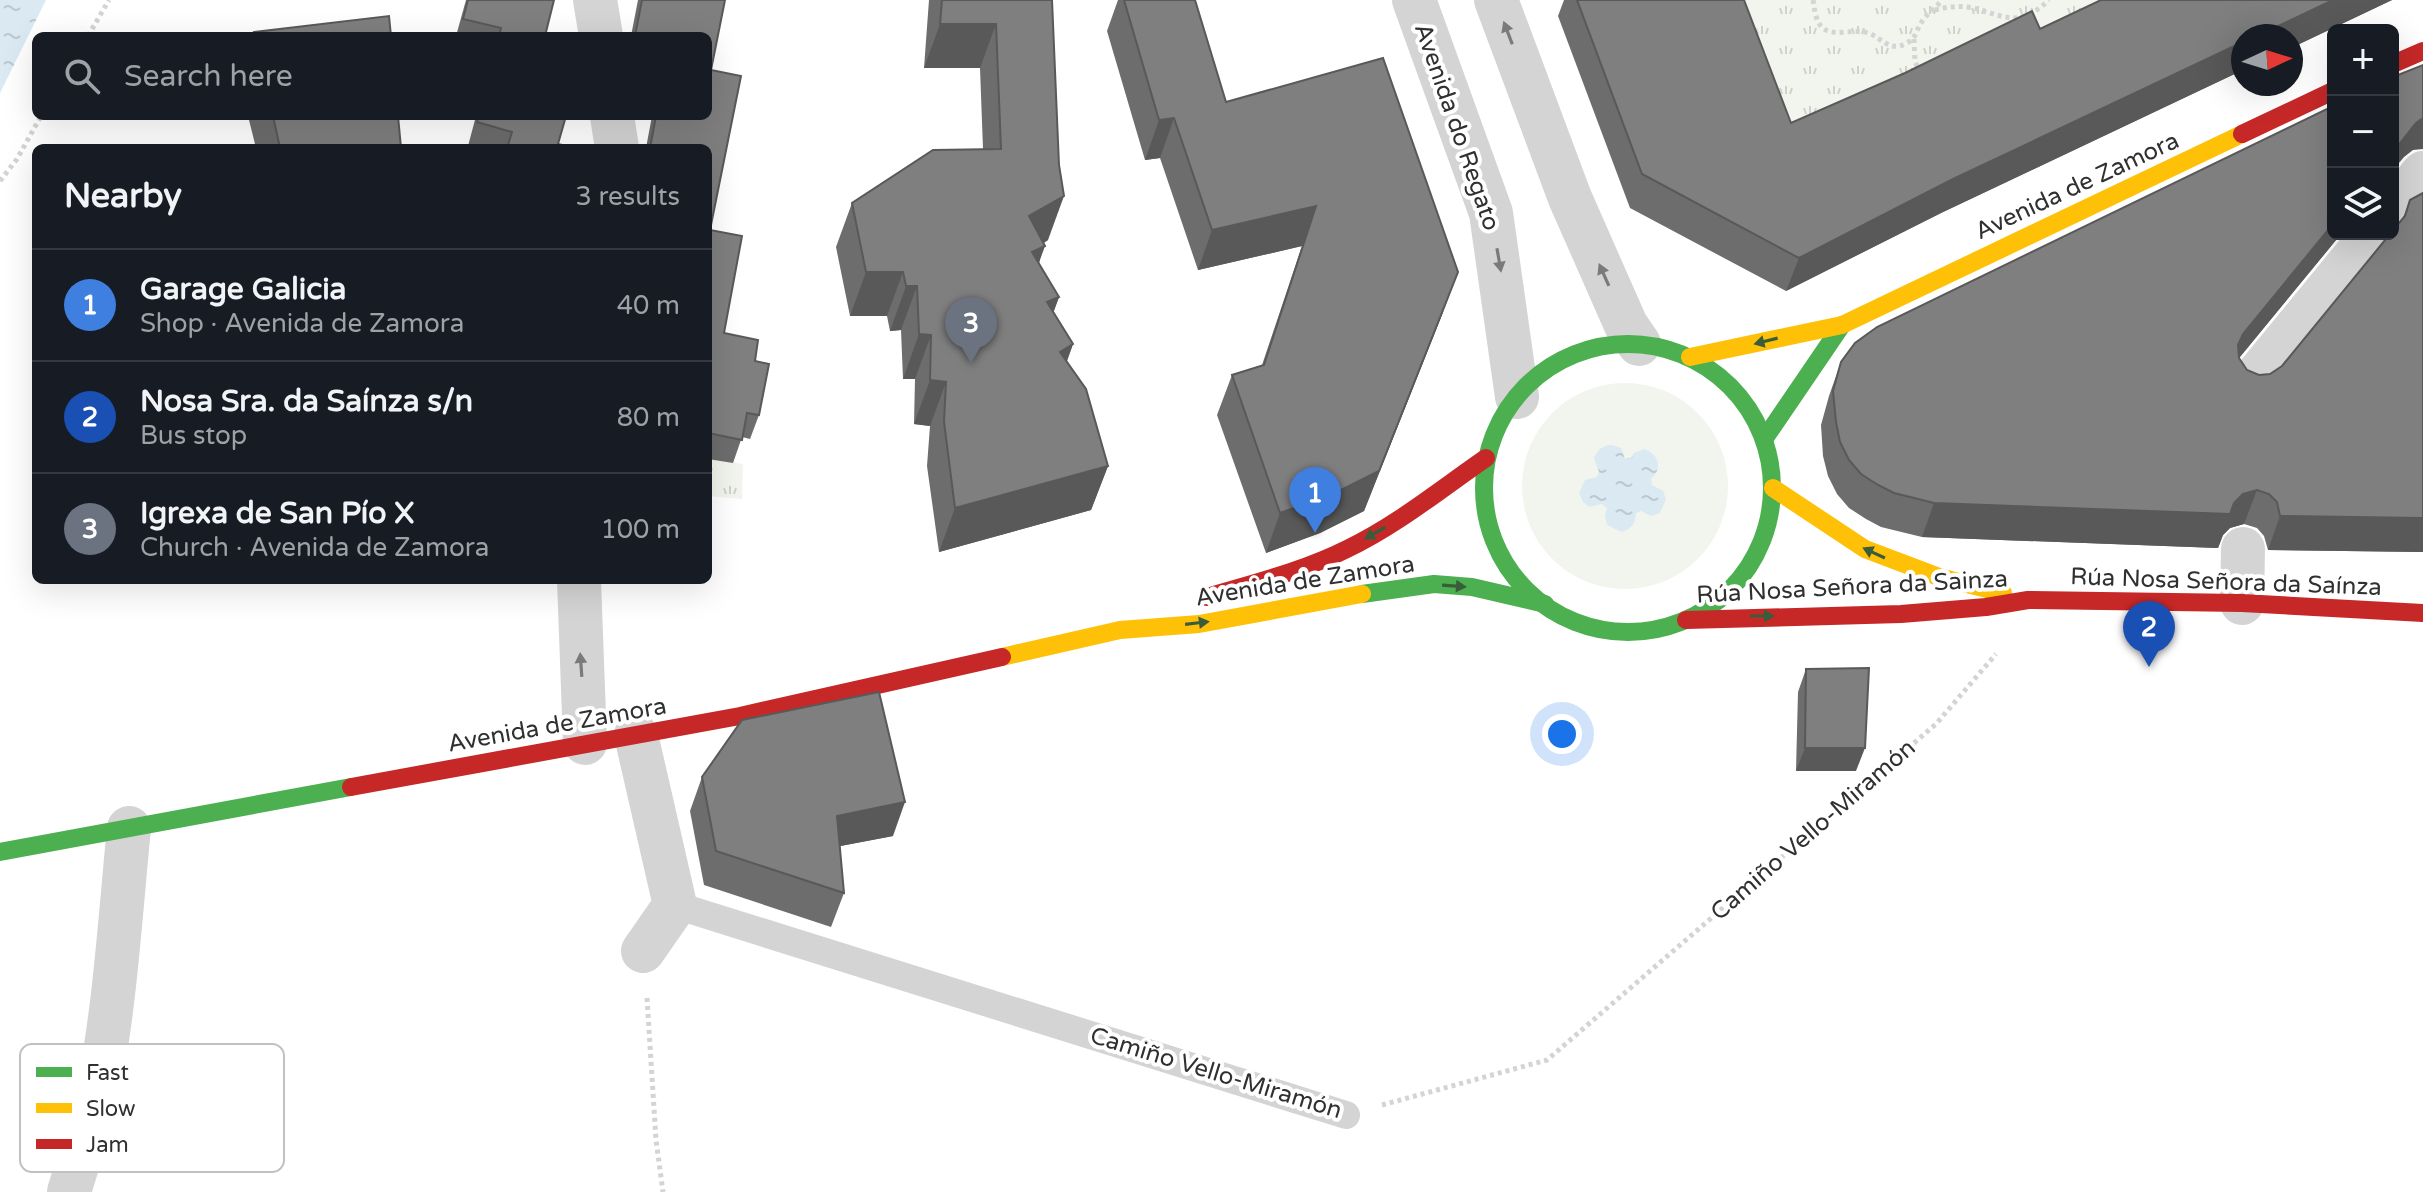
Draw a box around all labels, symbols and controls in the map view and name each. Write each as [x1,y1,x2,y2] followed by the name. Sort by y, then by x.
[1408,20,1506,234] street label: Avenida do Regato
[1501,21,1514,45] one-way arrow
[2231,24,2303,96] north arrow
[2327,24,2399,240] map controls
[2327,24,2399,96] button: +
[32,32,712,120] search box
[60,54,104,98] icon: search
[124,58,293,95] text: Search here
[2327,96,2399,168] button: −
[1970,126,2184,246] street label: Avenida de Zamora
[2327,168,2399,240] button: layers
[64,176,182,217] text: Nearby
[575,181,680,212] text: 3 results
[1493,248,1505,273] one-way arrow
[1597,263,1611,286] one-way arrow
[140,271,346,308] text: Garage Galicia
[82,290,98,321] text: 1
[617,290,680,321] text: 40 m
[945,297,997,363] pin: 3
[140,308,464,339] text: Shop · Avenida de Zamora
[1753,335,1778,348] one-way arrow
[140,383,473,420] text: Nosa Sra. da Saínza s/n
[82,402,98,433] text: 2
[617,402,680,433] text: 80 m
[140,420,247,451] text: Bus stop
[1289,467,1341,533] pin: 1
[140,495,414,532] text: Igrexa de San Pío X
[82,514,98,545] text: 3
[600,514,680,545] text: 100 m
[1364,526,1386,540] one-way arrow
[140,532,489,563] text: Church · Avenida de Zamora
[1862,546,1886,560] one-way arrow
[1193,549,1417,613] street label: Avenida de Zamora
[2070,562,2382,602] street label: Rúa Nosa Señora da Saínza
[1696,564,2008,610] street label: Rúa Nosa Señora da Sainza
[1442,580,1467,593] one-way arrow
[2123,601,2175,667] pin: 2
[1750,610,1775,622] one-way arrow
[1185,616,1210,629] one-way arrow
[575,652,588,677] one-way arrow
[445,691,669,759] street label: Avenida de Zamora
[1542,714,1582,754] your location
[1705,733,1921,927] street label: Camiño Vello-Miramón
[1087,1021,1345,1125] street label: Camiño Vello-Miramón
[20,1044,284,1172] legend
[86,1060,129,1086] text: Fast
[86,1096,136,1122] text: Slow
[86,1132,129,1158] text: Jam

